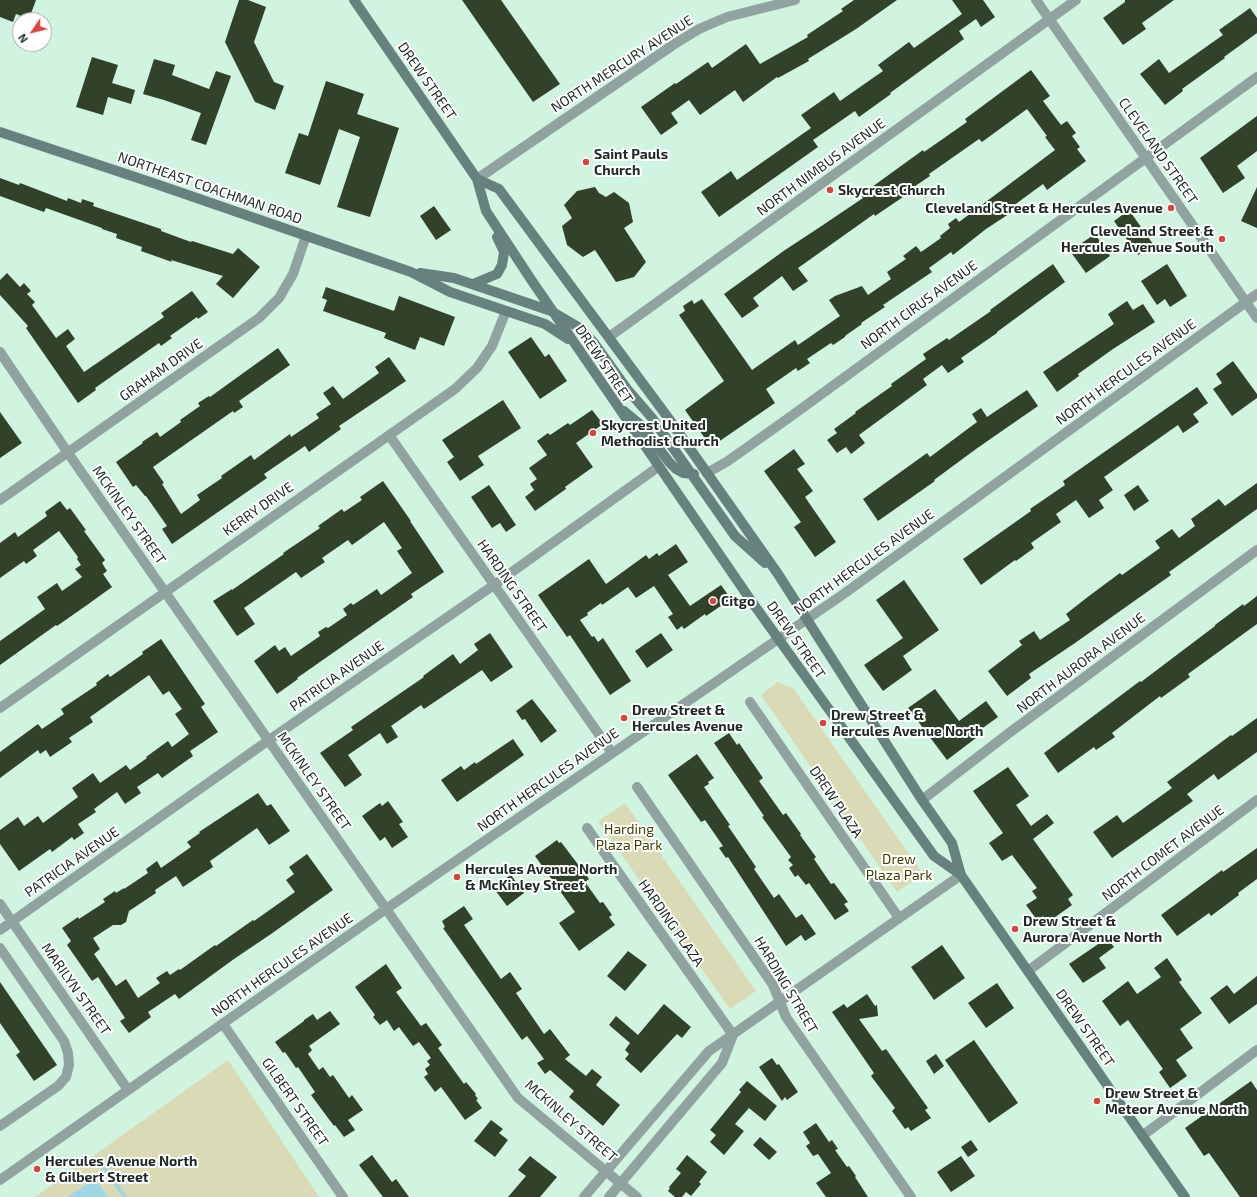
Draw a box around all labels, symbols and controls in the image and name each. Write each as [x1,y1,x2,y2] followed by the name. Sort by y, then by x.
[12,12,52,52] north arrow
[548,12,696,116] street label: NORTH MERCURY AVENUE
[15,32,30,46] text: N
[394,39,460,123] street label: DREW STREET
[1115,95,1201,207] street label: CLEVELAND STREET
[753,115,889,219] street label: NORTH NIMBUS AVENUE
[594,146,668,178] place label: Saint Pauls Church
[116,148,304,228] street label: NORTHEAST COACHMAN ROAD
[581,157,591,167] marker: Saint Pauls Church
[838,182,945,198] place label: Skycrest Church
[825,185,835,195] marker: Skycrest Church
[925,200,1163,216] place label: Cleveland Street & Hercules Avenue
[1166,203,1176,213] marker: Cleveland Street & Hercules Avenue
[1061,223,1214,256] place label: Cleveland Street & Hercules Avenue South
[1217,234,1227,244] marker: Cleveland Street & Hercules Avenue South
[857,257,981,353] street label: NORTH CIRUS AVENUE
[1053,316,1199,428] street label: NORTH HERCULES AVENUE
[572,322,636,406] street label: DREW STREET
[116,335,206,405] street label: GRAHAM DRIVE
[601,417,719,450] place label: Skycrest United Methodist Church
[588,428,598,438] marker: Skycrest United Methodist Church
[89,462,169,568] street label: MCKINLEY STREET
[219,479,297,539] street label: KERRY DRIVE
[791,506,937,618] street label: NORTH HERCULES AVENUE
[474,536,550,636] street label: HARDING STREET
[721,593,755,609] place label: Citgo
[708,596,718,606] marker: Citgo
[763,598,829,682] street label: DREW STREET
[1013,609,1149,717] street label: NORTH AURORA AVENUE
[287,637,387,715] street label: PATRICIA AVENUE
[632,702,743,734] place label: Drew Street & Hercules Avenue
[831,707,983,740] place label: Drew Street & Hercules Avenue North
[619,713,629,723] marker: Drew Street & Hercules Avenue
[818,718,828,728] marker: Drew Street & Hercules Avenue North
[474,725,622,835] street label: NORTH HERCULES AVENUE
[274,728,354,834] street label: MCKINLEY STREET
[806,763,866,841] street label: DREW PLAZA
[1099,802,1227,904] street label: NORTH COMET AVENUE
[596,821,662,854] park label: Harding Plaza Park
[22,823,122,901] street label: PATRICIA AVENUE
[866,851,932,884] park label: Drew Plaza Park
[465,861,617,894] place label: Hercules Avenue North & McKinley Street
[452,872,462,882] marker: Hercules Avenue North & McKinley Street
[635,876,707,970] street label: HARDING PLAZA
[208,910,356,1020] street label: NORTH HERCULES AVENUE
[1023,913,1162,946] place label: Drew Street & Aurora Avenue North
[1010,924,1020,934] marker: Drew Street & Aurora Avenue North
[750,934,822,1036] street label: HARDING STREET
[38,940,114,1038] street label: MARILYN STREET
[1052,986,1118,1070] street label: DREW STREET
[258,1054,332,1150] street label: GILBERT STREET
[521,1076,621,1166] street label: MCKINLEY STREET
[1105,1085,1247,1118] place label: Drew Street & Meteor Avenue North
[1092,1096,1102,1106] marker: Drew Street & Meteor Avenue North
[45,1153,197,1186] place label: Hercules Avenue North & Gilbert Street
[32,1164,42,1174] marker: Hercules Avenue North & Gilbert Street

